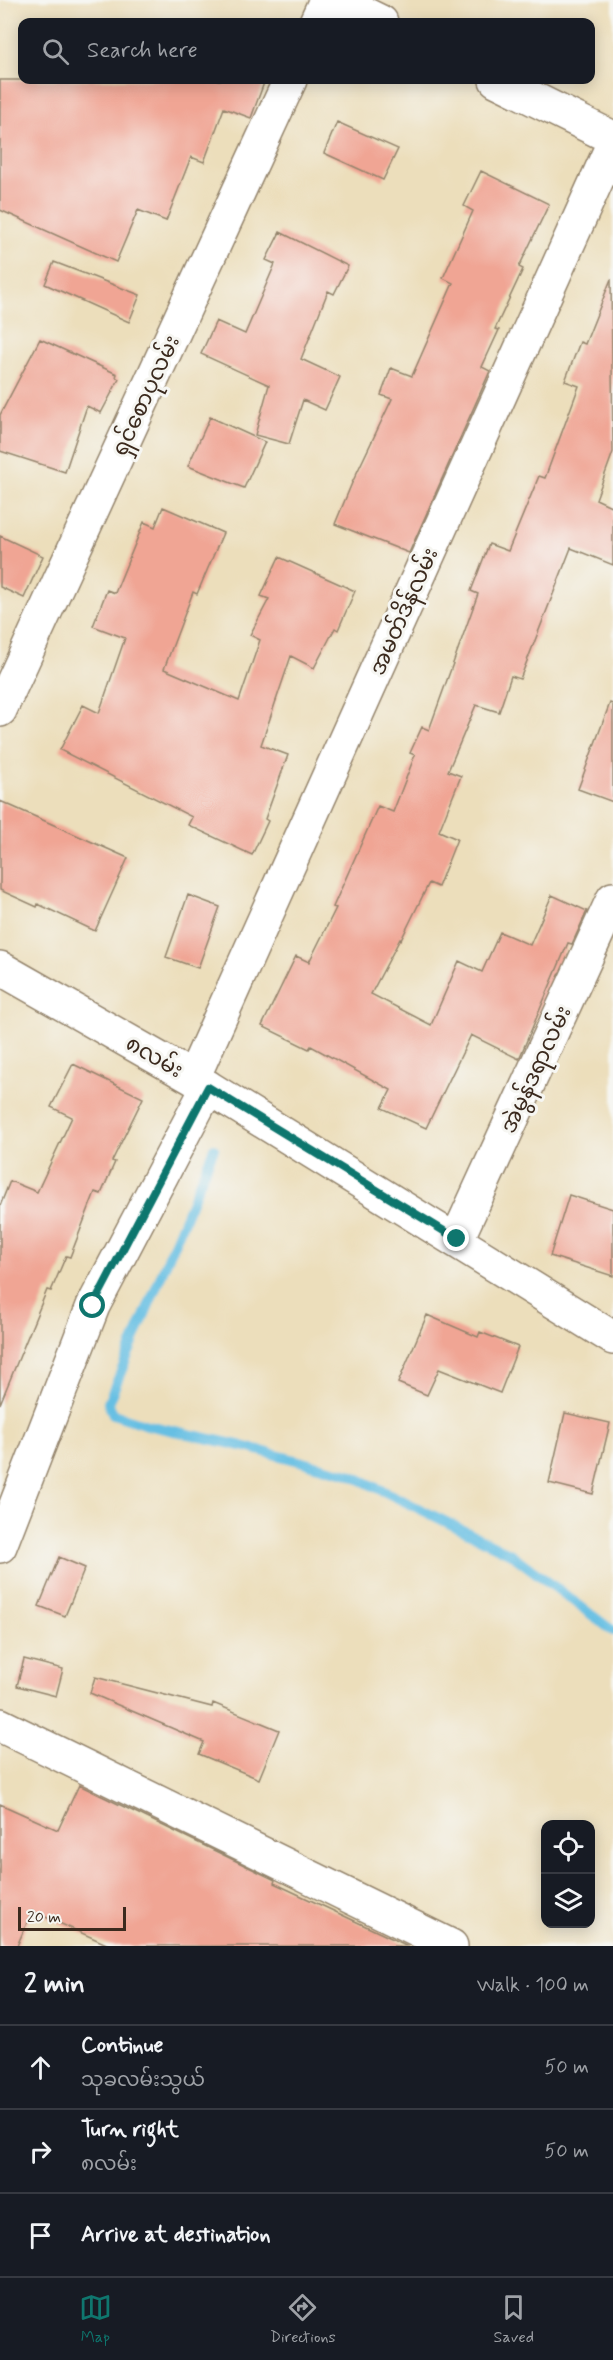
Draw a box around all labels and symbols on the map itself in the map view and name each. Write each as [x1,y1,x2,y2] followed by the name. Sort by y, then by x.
[104,330,189,461] street label: ရှင်စောပုလမ်း
[361,542,447,681] street label: အမတ်ဒိန်လမ်း
[492,1000,580,1139] street label: အဲမွန်ဒရာလမ်း
[120,1028,189,1085] street label: ၈လမ်း
[443,1225,469,1251] route end
[79,1292,105,1318] route start
[18,1904,126,1932] scale bar

